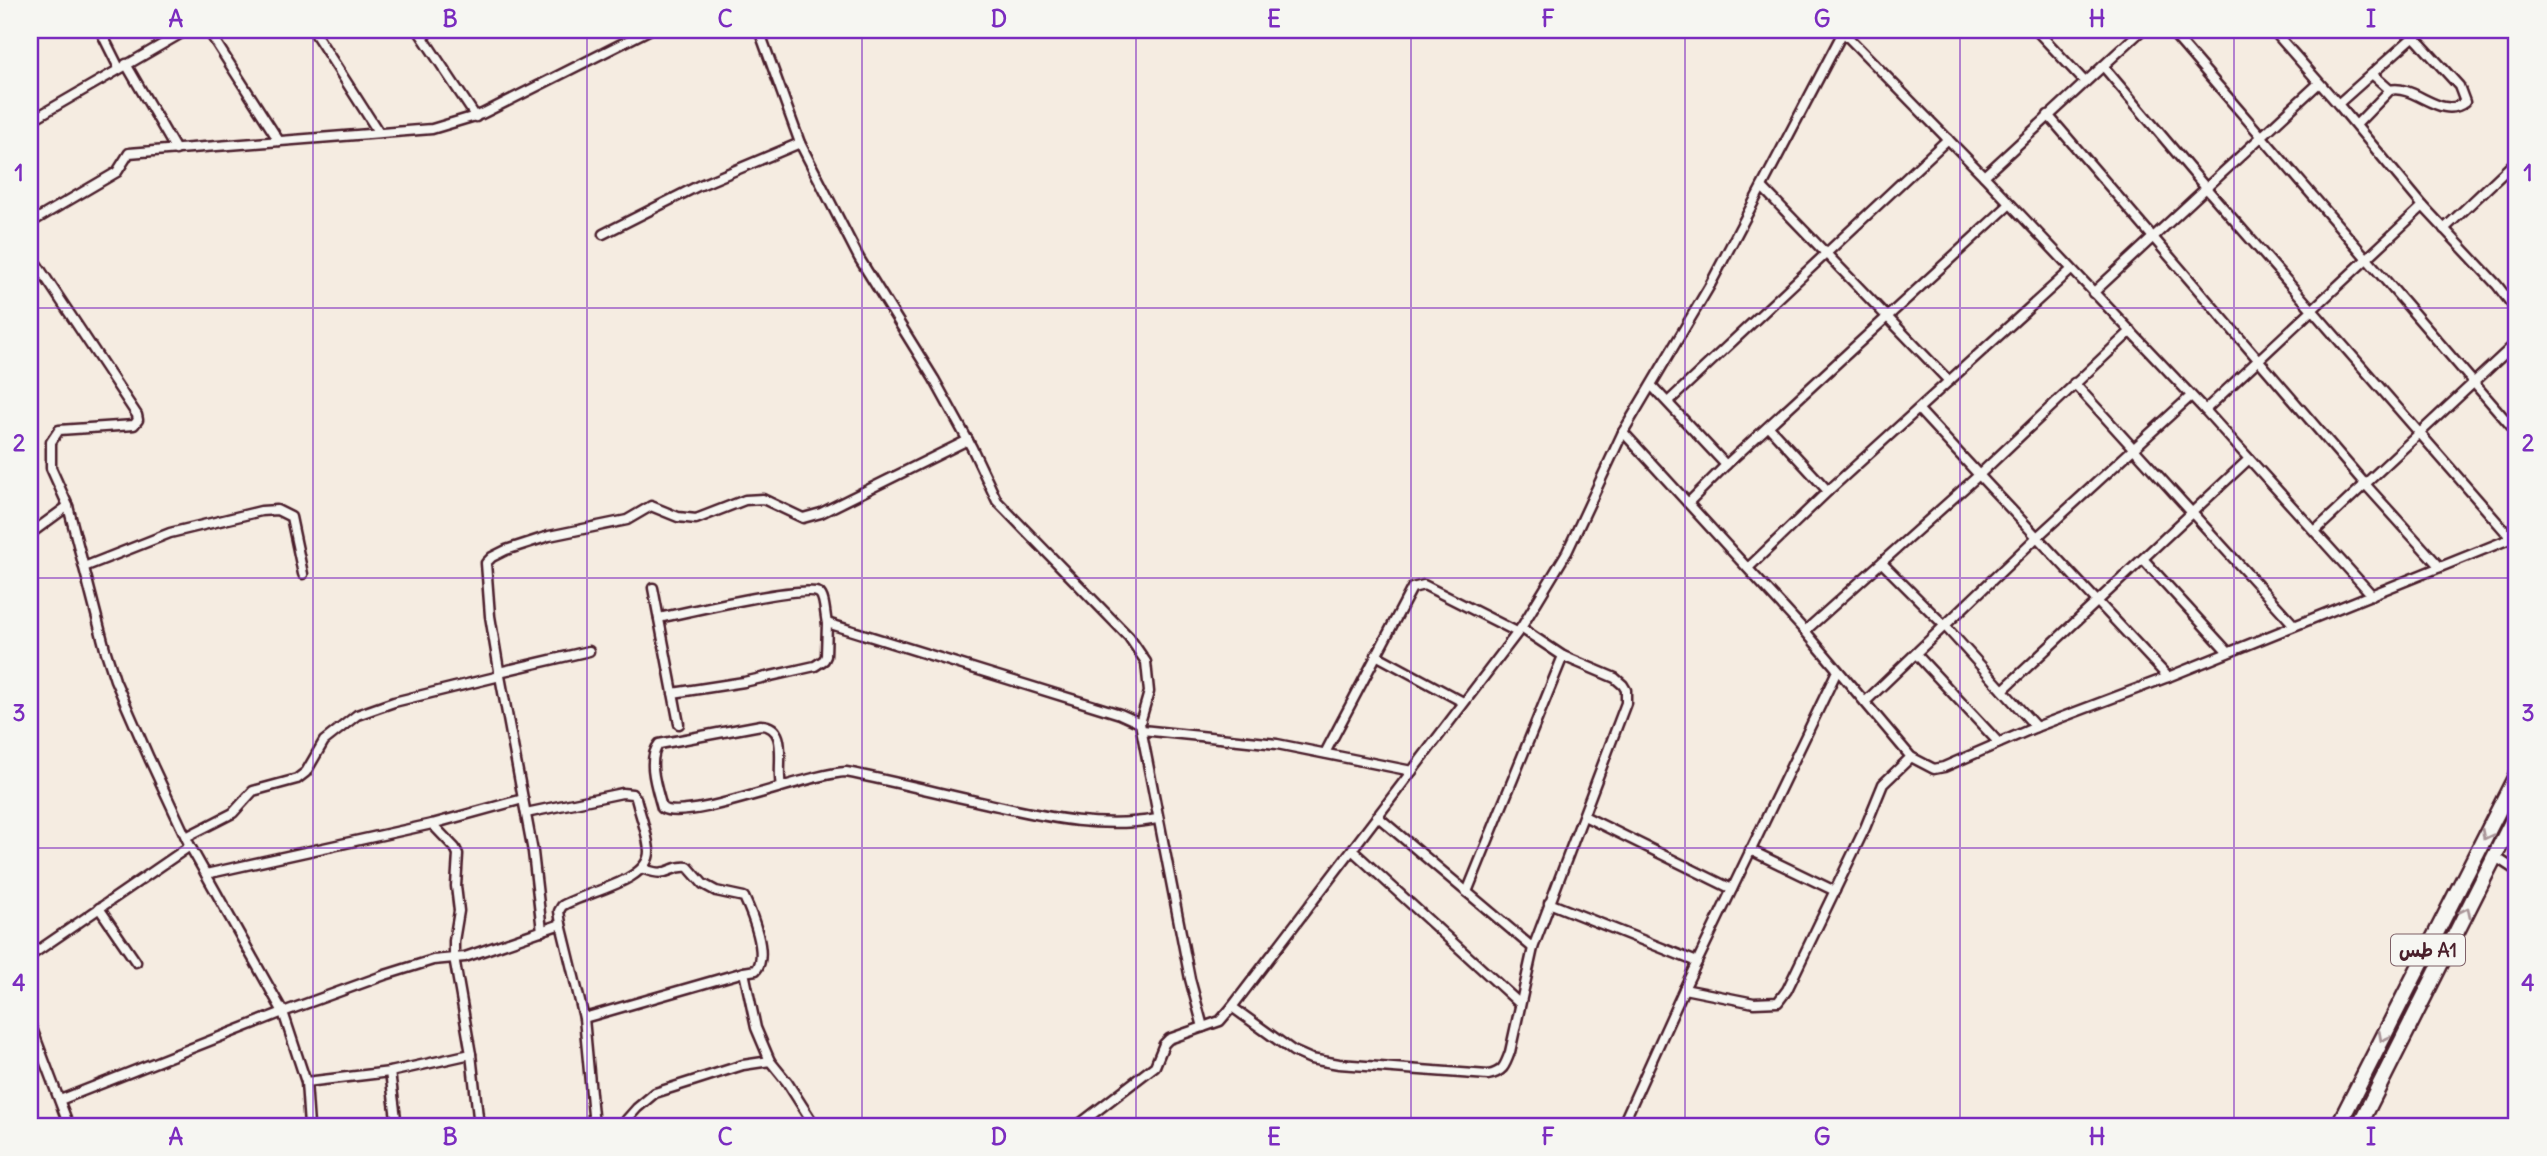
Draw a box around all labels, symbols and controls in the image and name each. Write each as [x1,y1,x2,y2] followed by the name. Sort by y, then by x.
[169,4,184,33] text: A
[442,4,458,33] text: B
[717,4,733,33] text: C
[991,4,1007,33] text: D
[1267,4,1281,33] text: E
[1541,4,1555,33] text: F
[1814,4,1830,33] text: G
[2089,4,2105,33] text: H
[2366,4,2376,33] text: I
[14,158,24,187] text: 1
[2523,158,2533,187] text: 1
[13,428,26,457] text: 2
[2522,428,2535,457] text: 2
[12,698,26,727] text: 3
[2521,698,2535,727] text: 3
[2481,828,2495,840] one-way arrow
[2458,907,2472,919] one-way arrow
[2391,934,2465,966] road number: طس A1
[12,968,26,997] text: 4
[2521,968,2535,997] text: 4
[2378,1030,2392,1043] one-way arrow
[169,1122,184,1151] text: A
[442,1122,458,1151] text: B
[717,1122,733,1151] text: C
[991,1122,1007,1151] text: D
[1267,1122,1281,1151] text: E
[1541,1122,1555,1151] text: F
[1814,1122,1830,1151] text: G
[2089,1122,2105,1151] text: H
[2366,1122,2376,1151] text: I

